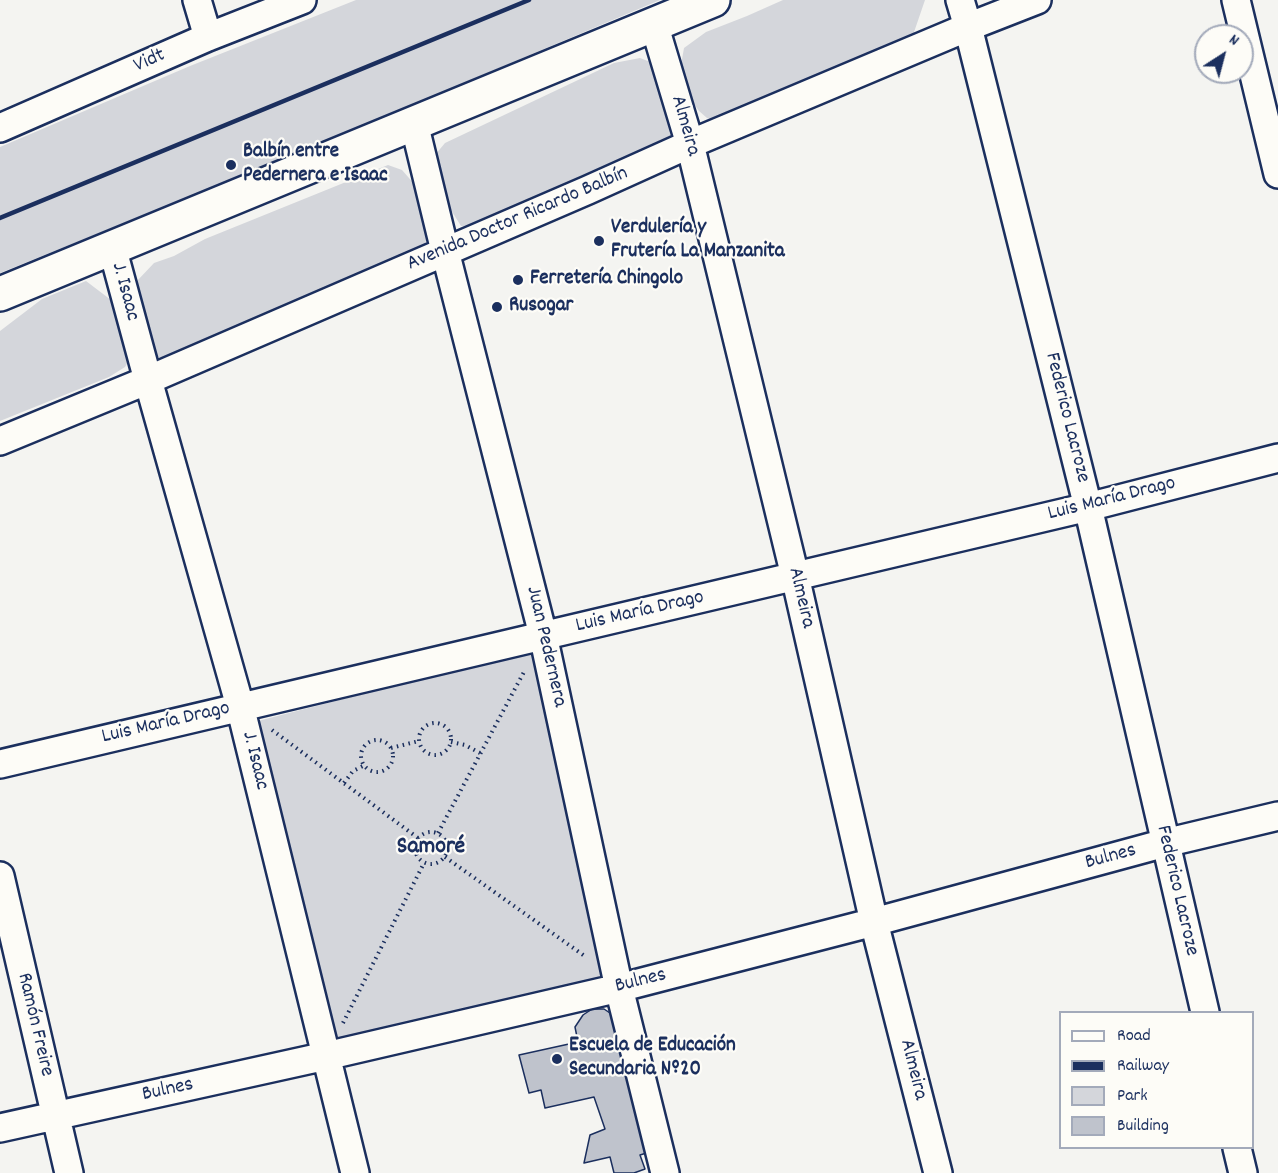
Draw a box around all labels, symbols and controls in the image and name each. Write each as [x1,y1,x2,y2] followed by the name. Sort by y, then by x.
[1194,24,1254,84] north arrow
[1224,29,1244,52] text: N
[130,44,170,80] street label: Vidt
[663,93,705,159] street label: Almeira
[243,140,388,190] place label: Balbín entre Pedernera e Isaac
[224,158,238,172] marker: Balbín entre Pedernera e Isaac
[404,162,632,278] street label: Avenida Doctor Ricardo Balbín
[611,216,785,266] place label: Verdulería y Frutería La Manzanita
[592,234,606,248] marker: Verdulería y Frutería La Manzanita
[104,260,144,324] street label: J. Isaac
[530,267,683,293] place label: Ferretería Chingolo
[511,273,525,287] marker: Ferretería Chingolo
[509,294,573,320] place label: Rusogar
[490,300,504,314] marker: Rusogar
[1038,350,1094,486] street label: Federico Lacroze
[1046,472,1178,528] street label: Luis María Drago
[781,565,819,631] street label: Almeira
[519,584,571,710] street label: Juan Pedernera
[574,586,706,640] street label: Luis María Drago
[100,697,232,751] street label: Luis María Drago
[235,729,273,793] street label: J. Isaac
[1149,823,1203,959] street label: Federico Lacroze
[397,835,465,863] district label: Samoré
[1083,839,1139,877] street label: Bulnes
[613,964,669,1000] street label: Bulnes
[10,971,58,1079] street label: Ramón Freire
[1059,1011,1254,1149] legend
[1117,1024,1151,1049] text: Road
[569,1034,736,1084] place label: Escuela de Educación Secundaria Nº20
[892,1037,932,1103] street label: Almeira
[550,1052,564,1066] marker: Escuela de Educación Secundaria Nº20
[1117,1054,1169,1079] text: Railway
[140,1073,196,1109] street label: Bulnes
[1117,1084,1148,1109] text: Park
[1117,1114,1169,1139] text: Building

